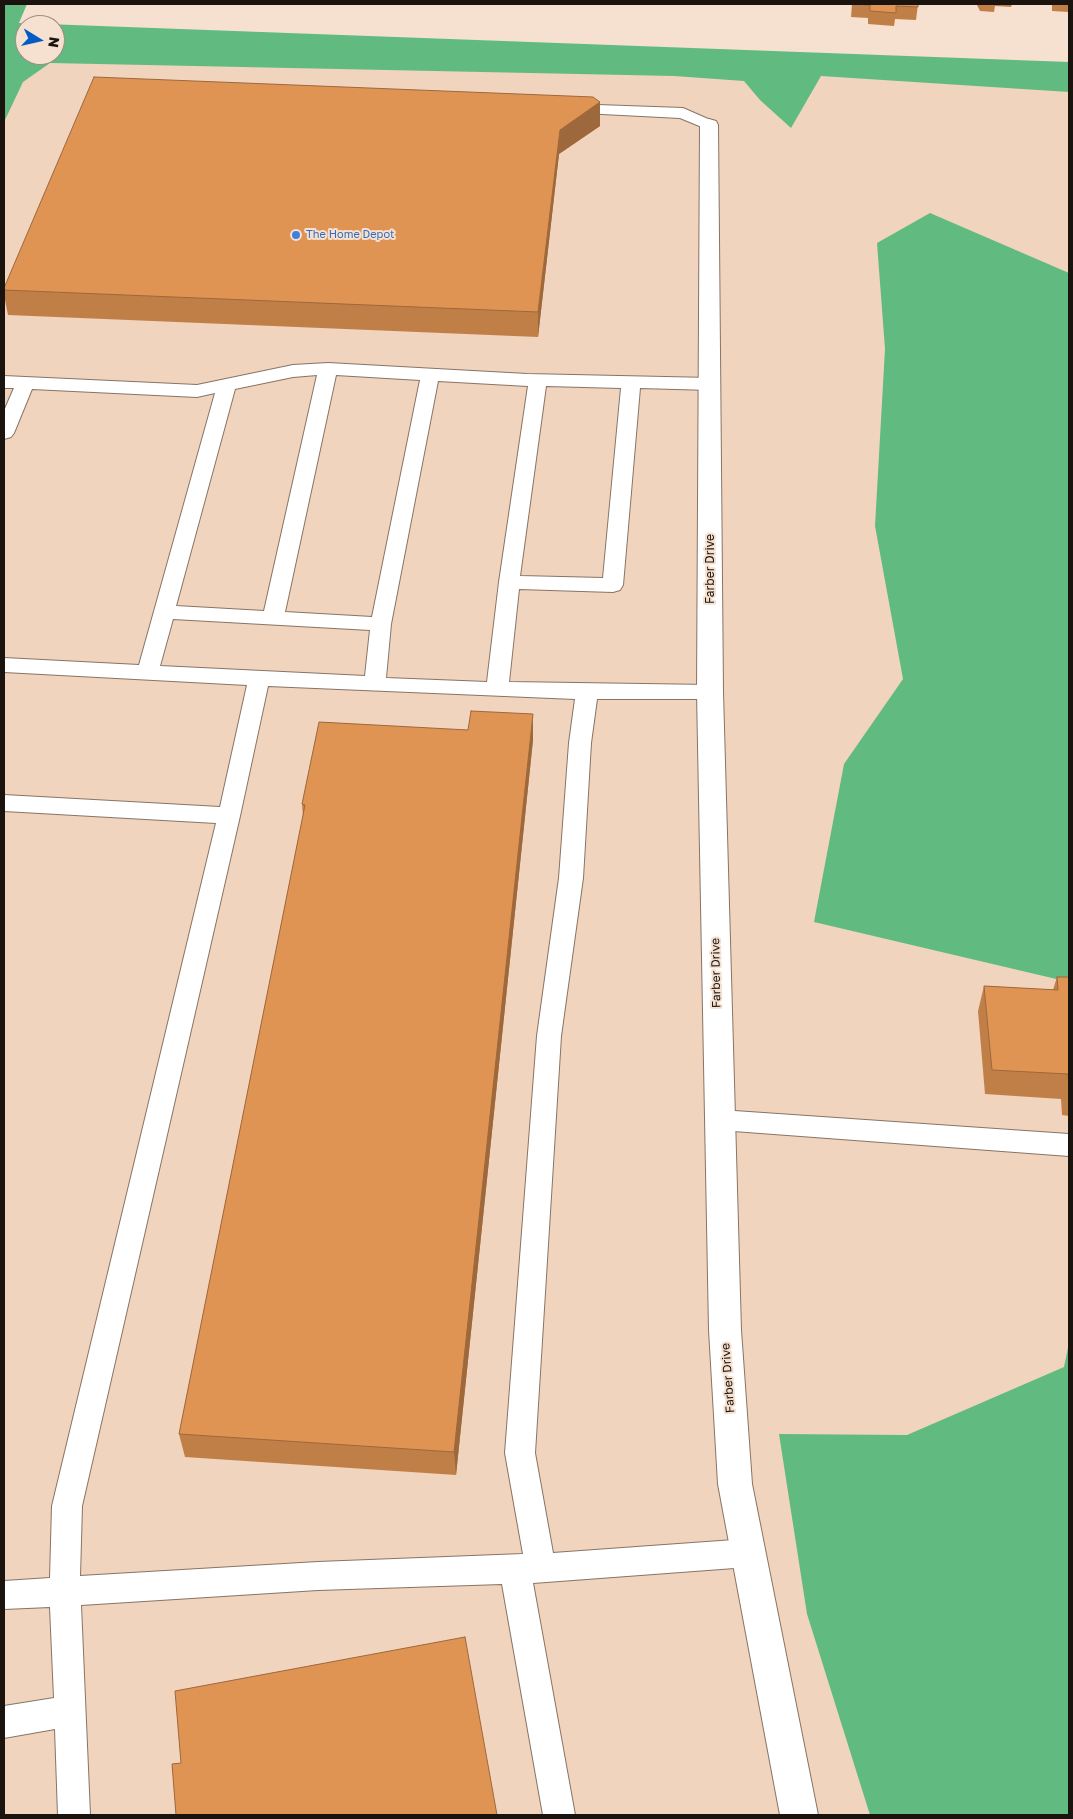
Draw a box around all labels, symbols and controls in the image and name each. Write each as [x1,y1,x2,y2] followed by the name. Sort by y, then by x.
[15,15,65,65] north arrow
[45,36,64,49] text: N
[306,228,394,242] place label: The Home Depot
[290,229,302,241] marker: The Home Depot
[703,534,717,604] street label: Farber Drive
[708,938,724,1008] street label: Farber Drive
[718,1343,738,1413] street label: Farber Drive

